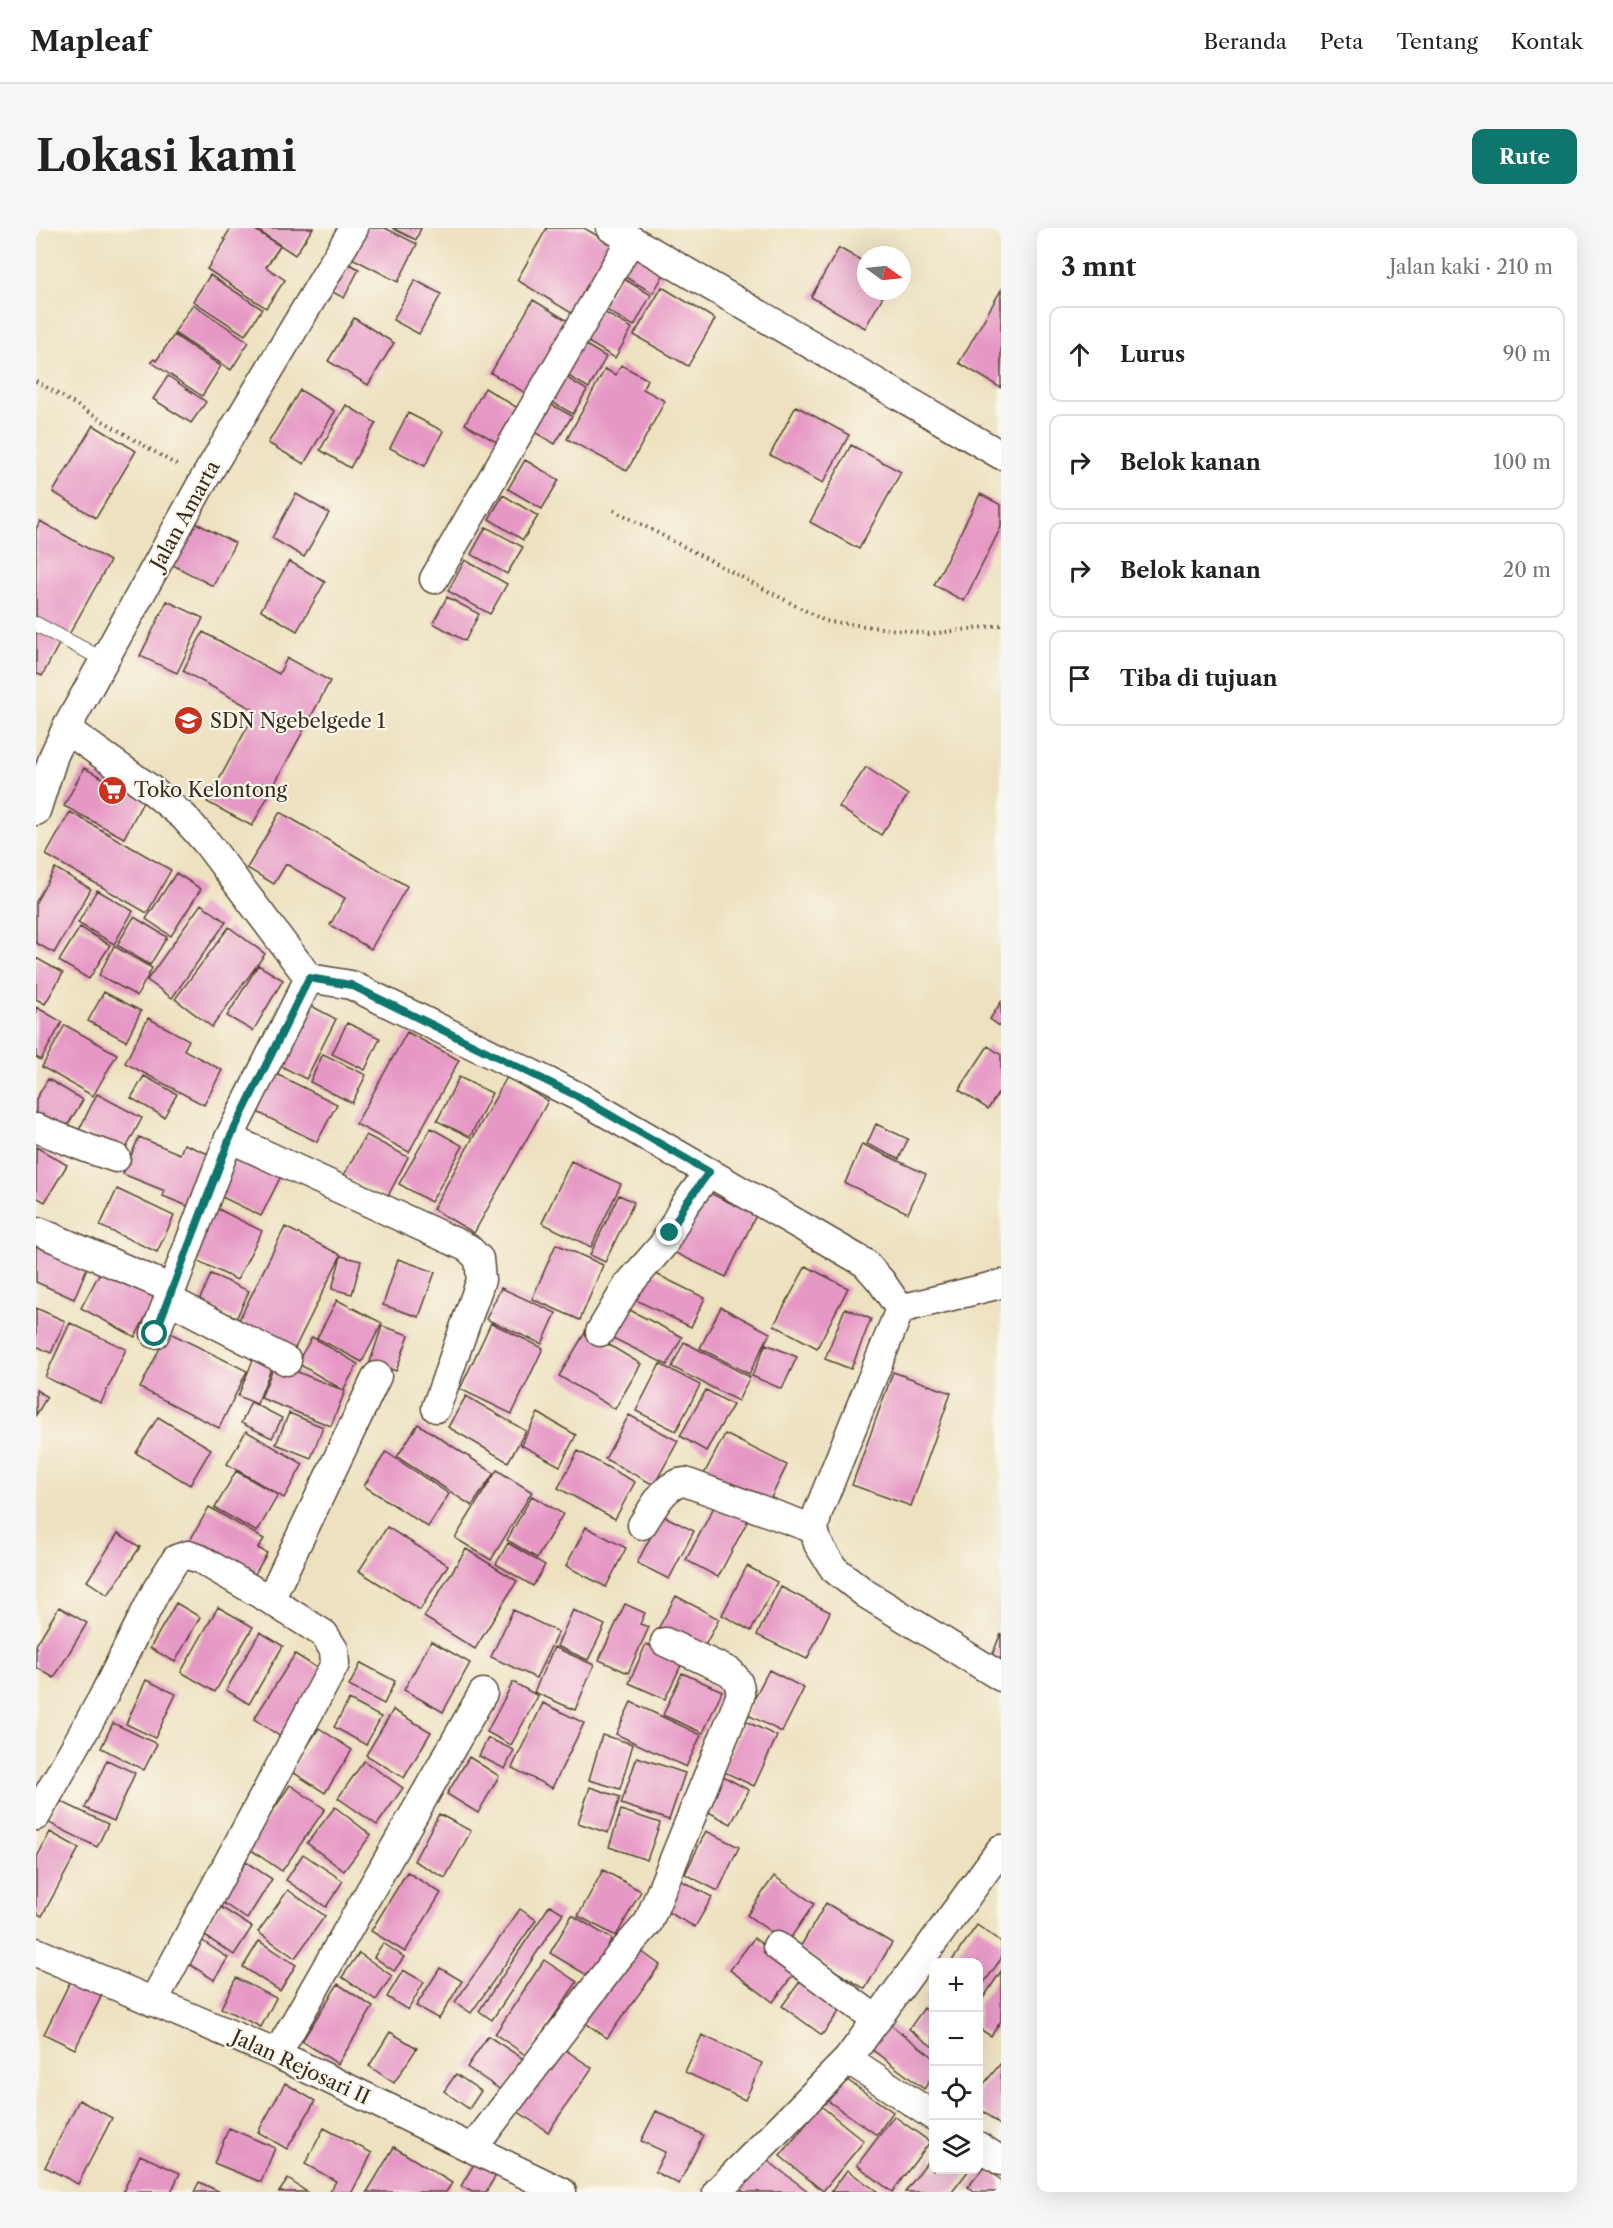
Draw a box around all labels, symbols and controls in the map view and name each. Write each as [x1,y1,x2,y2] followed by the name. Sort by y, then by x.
[30,24,149,58] text: Mapleaf
[1204,29,1287,54] text: Beranda
[1320,29,1363,54] text: Peta
[1396,29,1478,54] text: Tentang
[1511,29,1583,54] text: Kontak
[1472,129,1577,184] button: Rute
[36,130,297,182] text: Lokasi kami
[857,246,911,300] north arrow
[1061,251,1136,283] text: 3 mnt
[1389,255,1553,279] text: Jalan kaki · 210 m
[1063,338,1096,371] icon: ahead
[1120,341,1185,368] text: Lurus
[1503,342,1551,366] text: 90 m
[1063,446,1096,479] icon: right
[1120,449,1261,476] text: Belok kanan
[1493,450,1551,474] text: 100 m
[144,456,225,576] street label: Jalan Amarta
[1063,554,1096,587] icon: right
[1120,557,1261,584] text: Belok kanan
[1503,558,1551,582] text: 20 m
[1063,662,1096,695] icon: arrive
[1120,665,1278,692] text: Tiba di tujuan
[173,705,205,737] school or university icon: SDN Ngebelgede 1
[210,709,386,733] place label: SDN Ngebelgede 1
[97,774,129,806] supermarket icon: Toko Kelontong
[134,778,287,802] place label: Toko Kelontong
[656,1219,682,1245] route end
[141,1320,167,1346] route start
[929,1958,983,2174] map controls
[929,1958,983,2012] button: +
[929,2012,983,2066] button: −
[225,2023,374,2109] street label: Jalan Rejosari II
[929,2066,983,2120] button: locate
[929,2120,983,2174] button: layers

